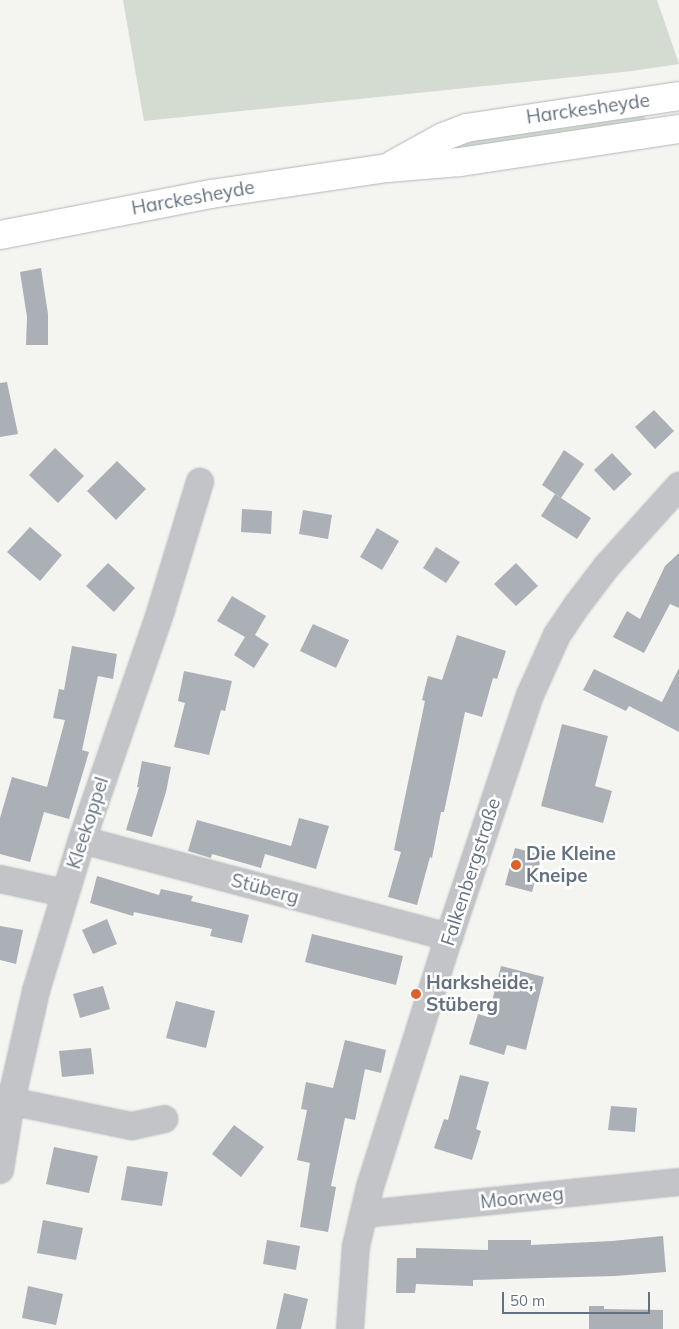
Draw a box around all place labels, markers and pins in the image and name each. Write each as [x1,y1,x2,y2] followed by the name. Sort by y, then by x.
[526,843,616,887] place label: Die Kleine Kneipe
[510,859,522,871] marker: Die Kleine Kneipe
[426,972,534,1016] place label: Harksheide, Stüberg
[410,988,422,1000] marker: Harksheide, Stüberg

